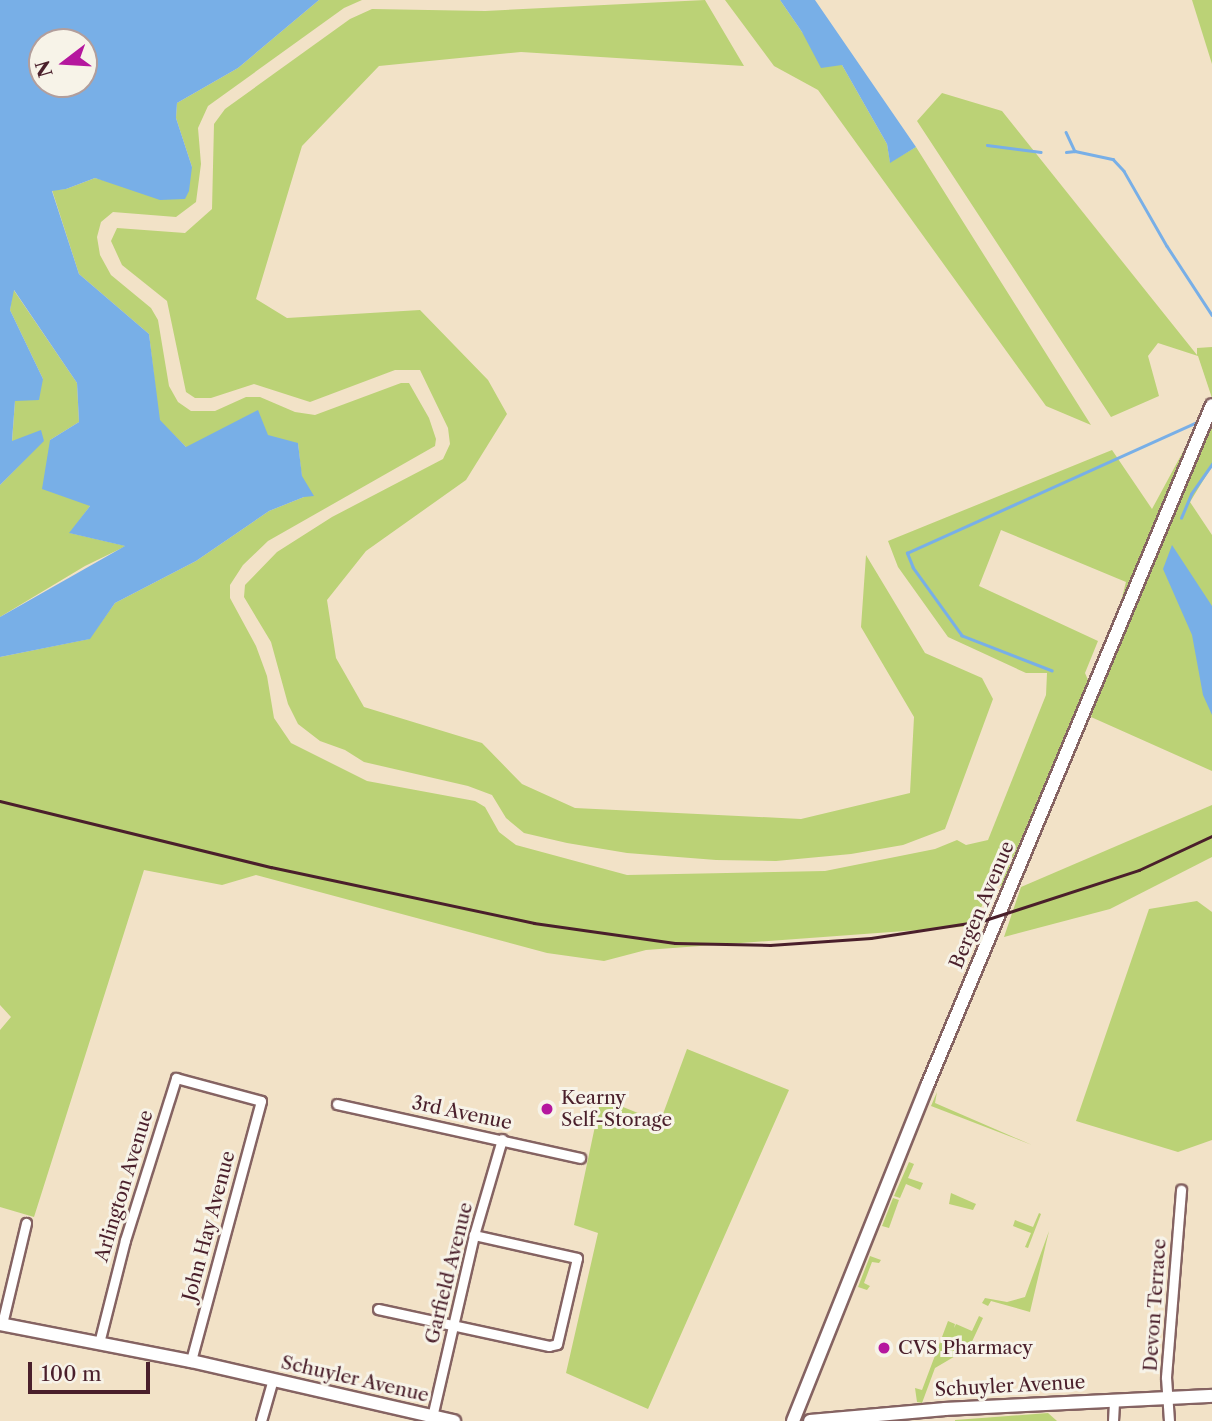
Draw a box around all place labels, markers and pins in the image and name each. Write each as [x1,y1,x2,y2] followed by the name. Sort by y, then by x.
[561,1087,672,1131] place label: Kearny Self-Storage
[539,1101,555,1117] marker: Kearny Self-Storage
[898,1337,1033,1359] place label: CVS Pharmacy
[876,1340,892,1356] marker: CVS Pharmacy

